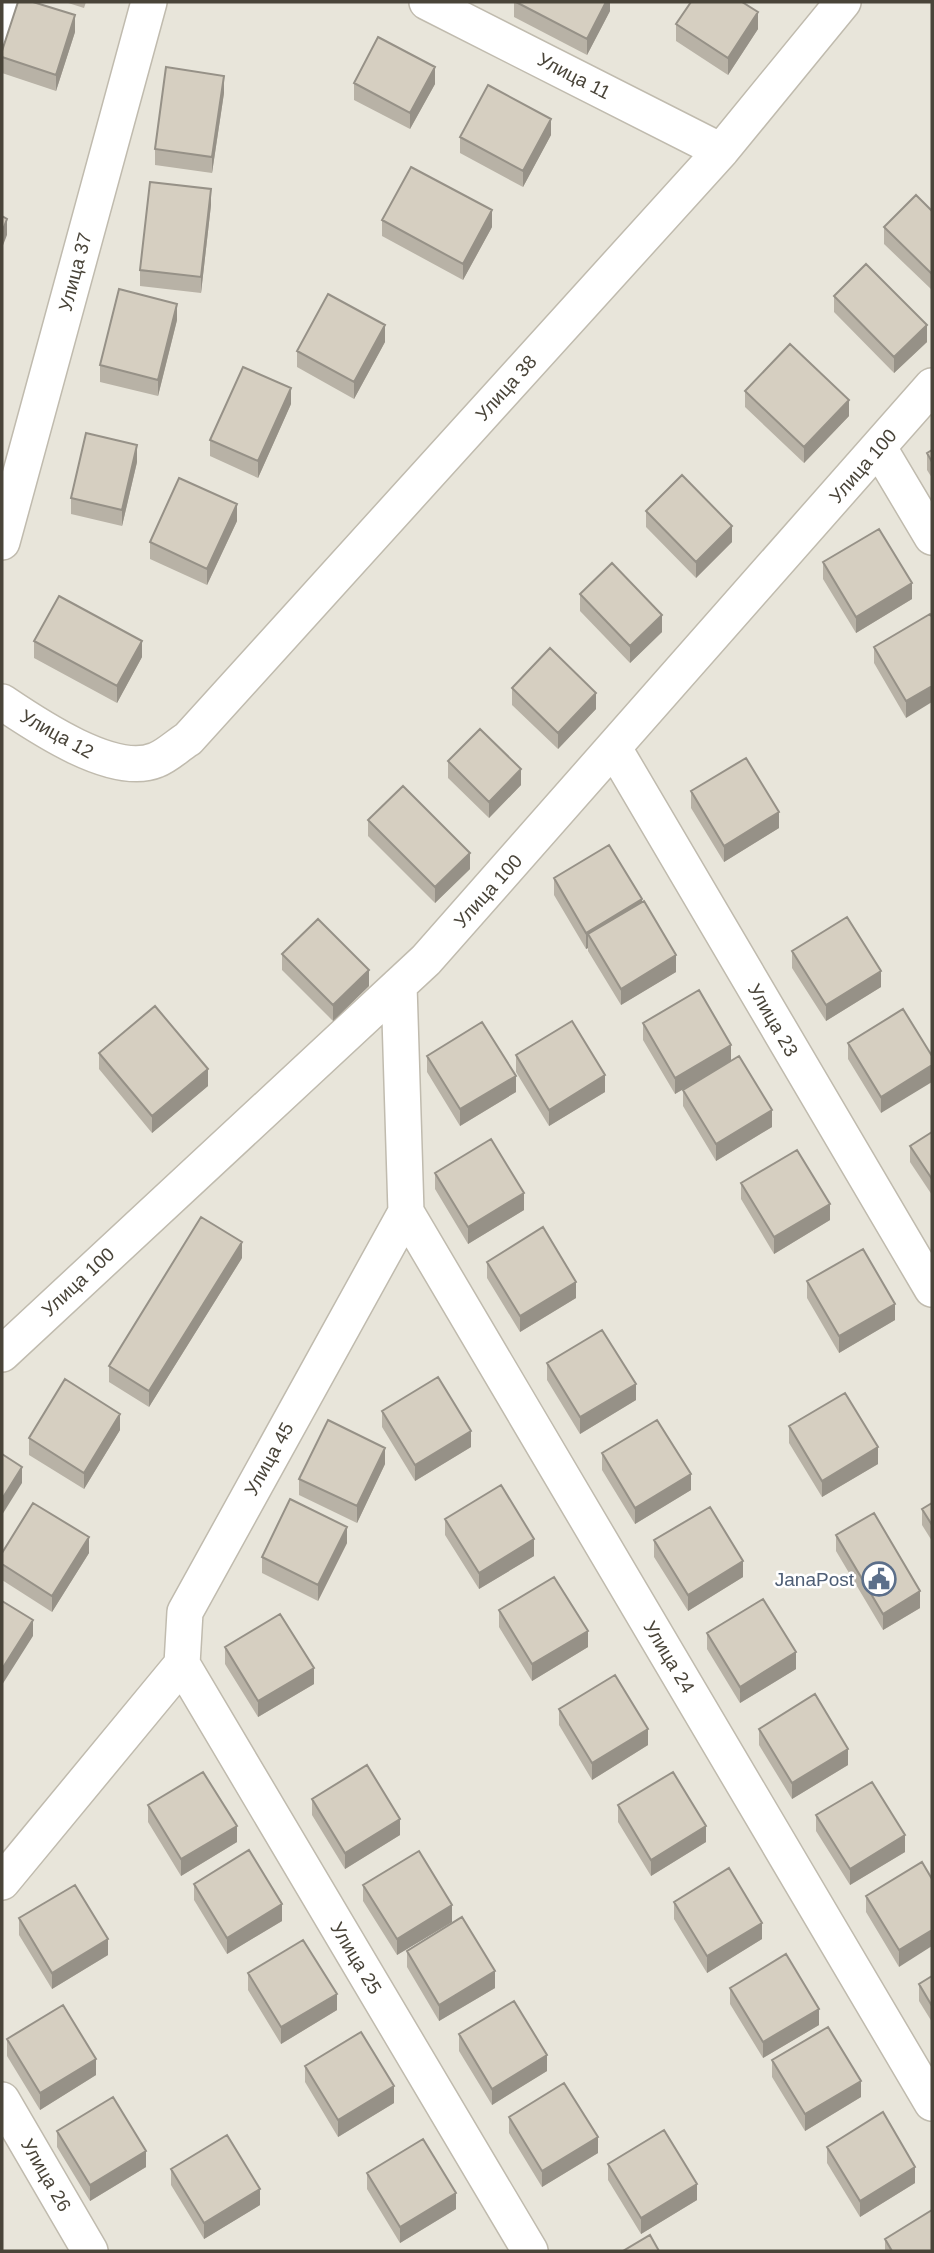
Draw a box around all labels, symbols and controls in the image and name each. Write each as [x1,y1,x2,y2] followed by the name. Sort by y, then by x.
[534,49,614,103] street label: Улица 11
[54,230,96,314] street label: Улица 37
[471,351,541,425] street label: Улица 38
[825,425,901,507] street label: Улица 100
[17,705,97,763] street label: Улица 12
[450,850,526,932] street label: Улица 100
[744,980,802,1060] street label: Улица 23
[38,1243,118,1321] street label: Улица 100
[240,1419,298,1499] street label: Улица 45
[860,1560,898,1598] public building icon: JanaPost
[775,1569,855,1590] place label: JanaPost
[639,1617,699,1697] street label: Улица 24
[326,1918,386,1998] street label: Улица 25
[17,2135,75,2215] street label: Улица 26

